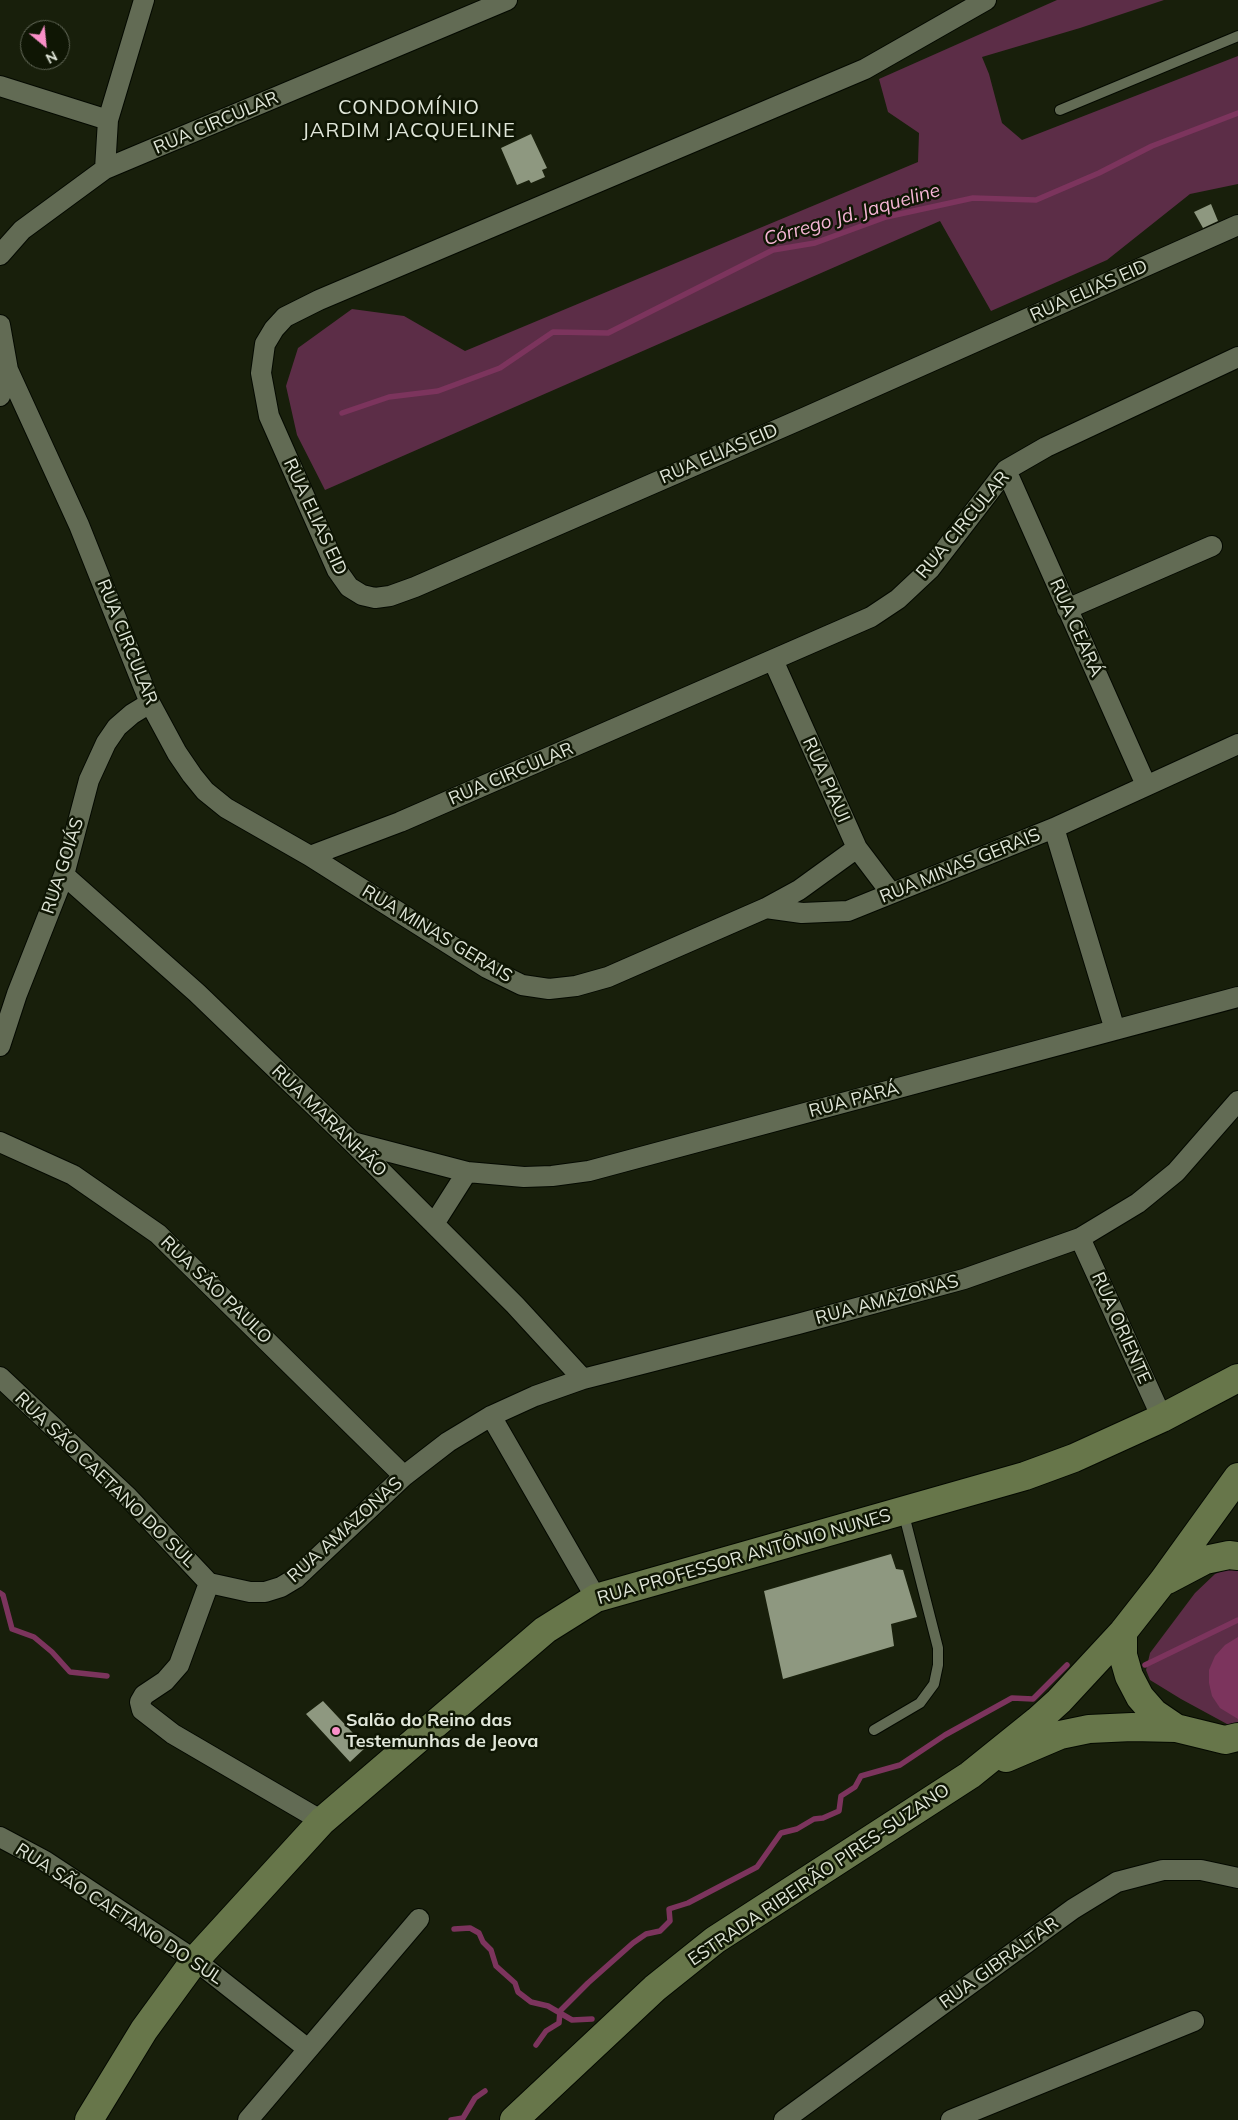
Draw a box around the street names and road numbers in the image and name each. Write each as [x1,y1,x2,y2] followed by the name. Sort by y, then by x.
[150,87,282,159] street label: RUA CIRCULAR
[1027,255,1151,327] street label: RUA ELIAS EID
[657,419,781,489] street label: RUA ELIAS EID
[279,455,351,579] street label: RUA ELIAS EID
[912,467,1014,583] street label: RUA CIRCULAR
[92,576,162,708] street label: RUA CIRCULAR
[1045,576,1107,680] street label: RUA CEARÁ
[798,734,854,826] street label: RUA PIAUI
[445,738,577,810] street label: RUA CIRCULAR
[37,815,89,917] street label: RUA GOIÁS
[877,824,1043,908] street label: RUA MINAS GERAIS
[358,881,516,987] street label: RUA MINAS GERAIS
[267,1061,391,1181] street label: RUA MARANHÃO
[806,1078,902,1122] street label: RUA PARÁ
[156,1232,276,1348] street label: RUA SÃO PAULO
[1087,1269,1155,1387] street label: RUA ORIENTE
[813,1271,961,1329] street label: RUA AMAZONAS
[10,1388,200,1572] street label: RUA SÃO CAETANO DO SUL
[283,1473,407,1587] street label: RUA AMAZONAS
[595,1505,893,1609] street label: RUA PROFESSOR ANTÔNIO NUNES
[684,1779,954,1971] street label: ESTRADA RIBEIRÃO PIRES-SUZANO
[11,1839,227,1989] street label: RUA SÃO CAETANO DO SUL
[935,1913,1063,2013] street label: RUA GIBRALTAR

